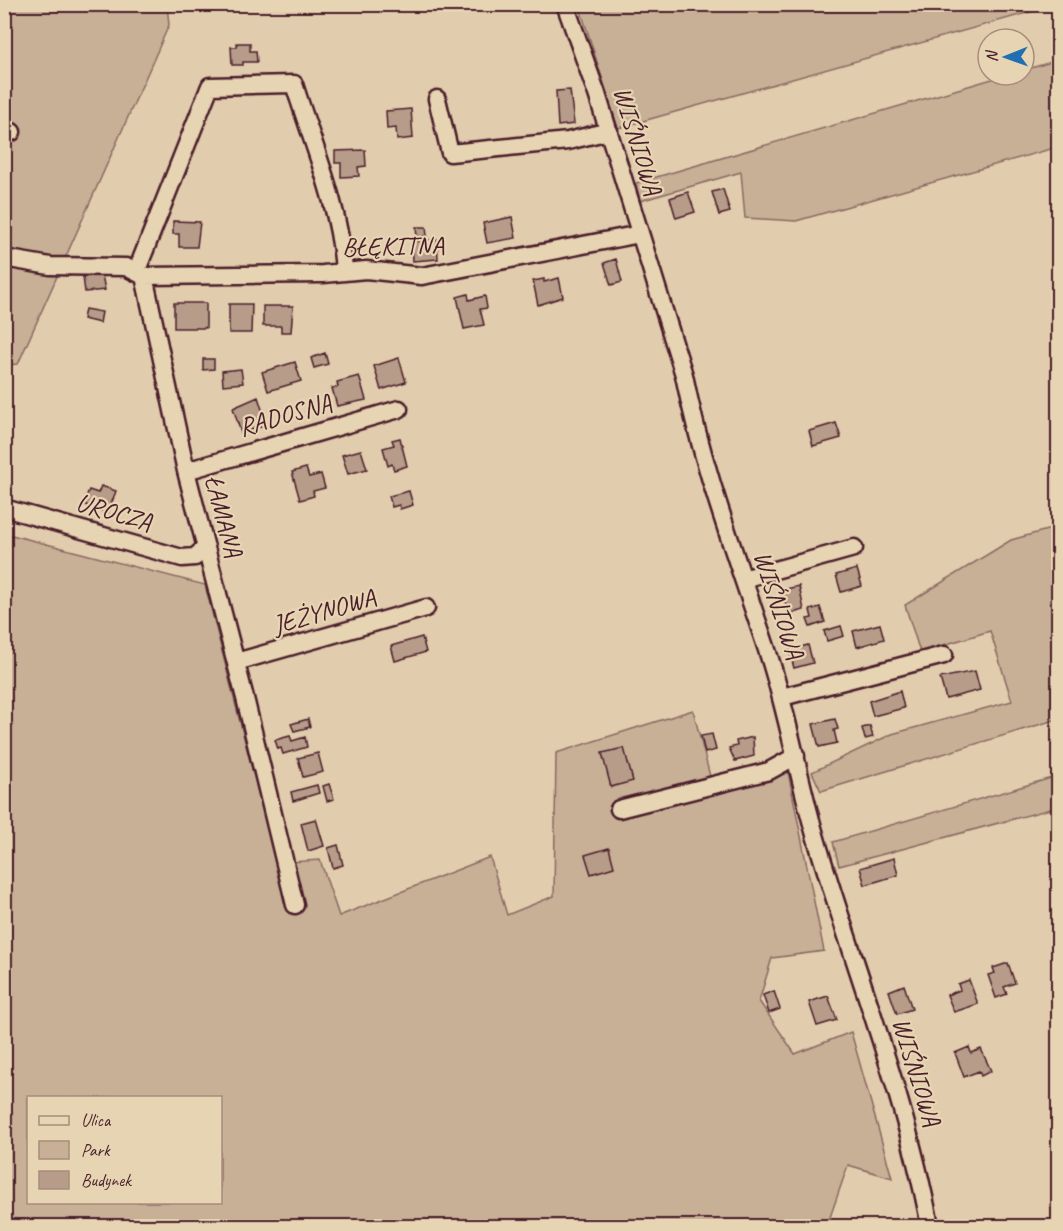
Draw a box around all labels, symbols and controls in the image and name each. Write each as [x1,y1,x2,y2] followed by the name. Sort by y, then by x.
[976,27,1036,87] north arrow
[982,49,1002,62] text: N
[606,83,670,200] street label: WIŚNIOWA
[342,229,445,263] street label: BŁĘKITNA
[235,386,336,444] street label: RADOSNA
[197,471,251,561] street label: ŁAMANA
[72,485,157,539] street label: UROCZA
[746,547,812,664] street label: WIŚNIOWA
[267,580,380,642] street label: JEŻYNOWA
[885,1014,949,1131] street label: WIŚNIOWA
[27,1096,222,1204] legend
[81,1109,112,1131] text: Ulica
[81,1139,111,1161] text: Park
[81,1169,132,1191] text: Budynek

